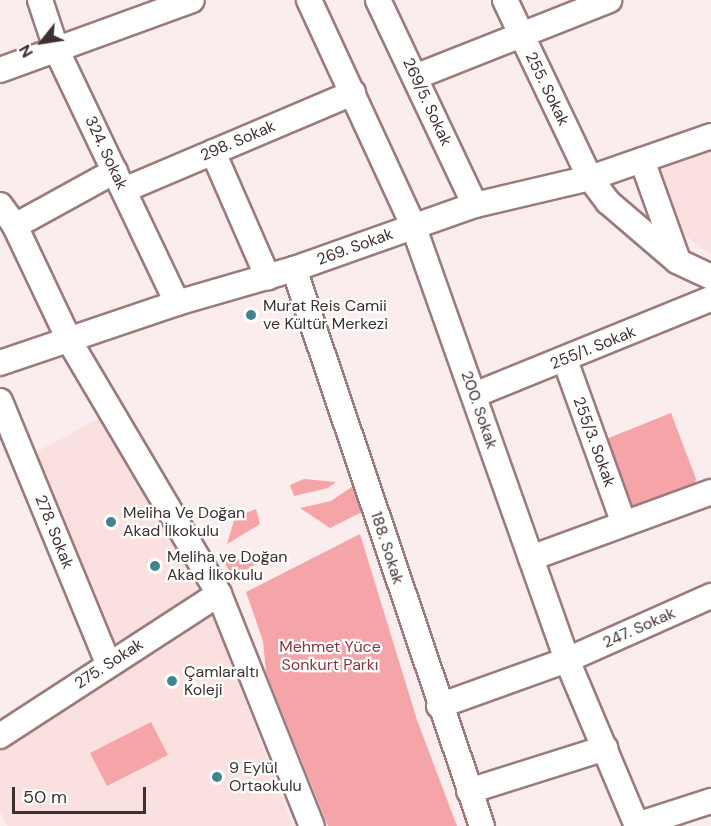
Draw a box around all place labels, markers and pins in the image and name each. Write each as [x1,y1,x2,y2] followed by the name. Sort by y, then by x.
[263,296,388,334] place label: Murat Reis Camii ve Kültür Merkezi
[244,308,258,322] marker: Murat Reis Camii ve Kültür Merkezi
[123,503,245,541] place label: Meliha Ve Doğan Akad İlkokulu
[104,515,118,529] marker: Meliha Ve Doğan Akad İlkokulu
[167,547,287,585] place label: Meliha ve Doğan Akad İlkokulu
[148,559,162,573] marker: Meliha ve Doğan Akad İlkokulu
[184,662,259,700] place label: Çamlaraltı Koleji
[165,674,179,688] marker: Çamlaraltı Koleji
[229,758,302,796] place label: 9 Eylül Ortaokulu
[210,770,224,784] marker: 9 Eylül Ortaokulu

